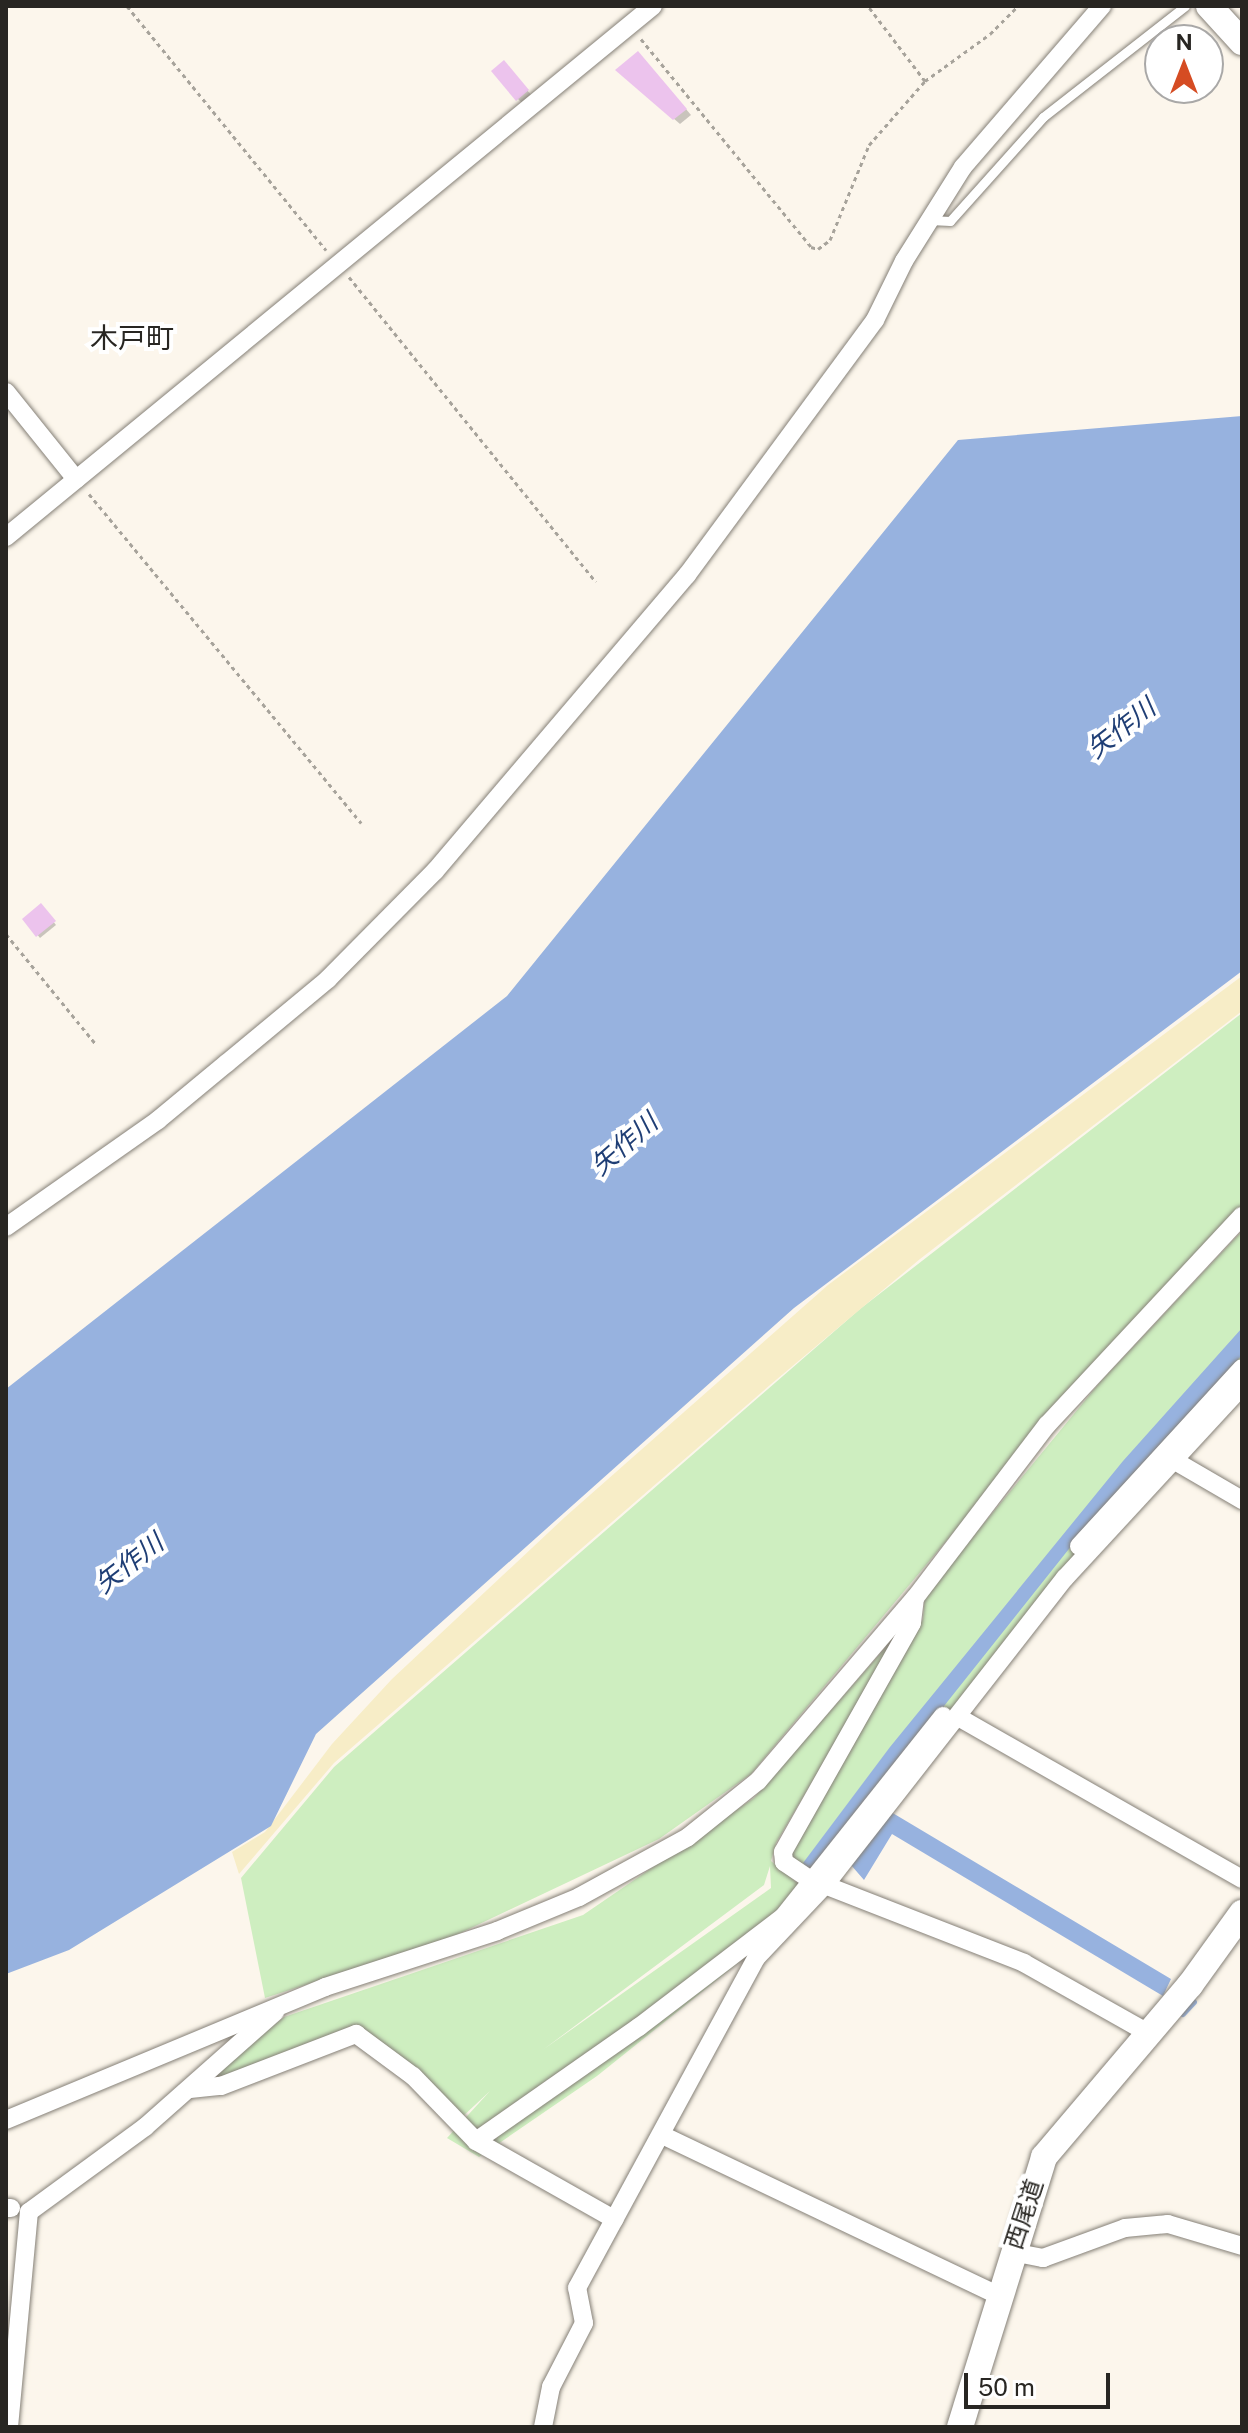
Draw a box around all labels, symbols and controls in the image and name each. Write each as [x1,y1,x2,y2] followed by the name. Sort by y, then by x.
[1144,24,1224,104] north arrow
[1175,29,1193,55] text: N
[90,321,174,355] district label: 木戸町
[1081,692,1161,764] water label: 矢作川
[584,1107,664,1181] water label: 矢作川
[89,1527,169,1599] water label: 矢作川
[999,2175,1049,2253] street label: 西尾道
[968,2357,1114,2407] scale bar
[978,2373,1035,2401] text: 50 m

